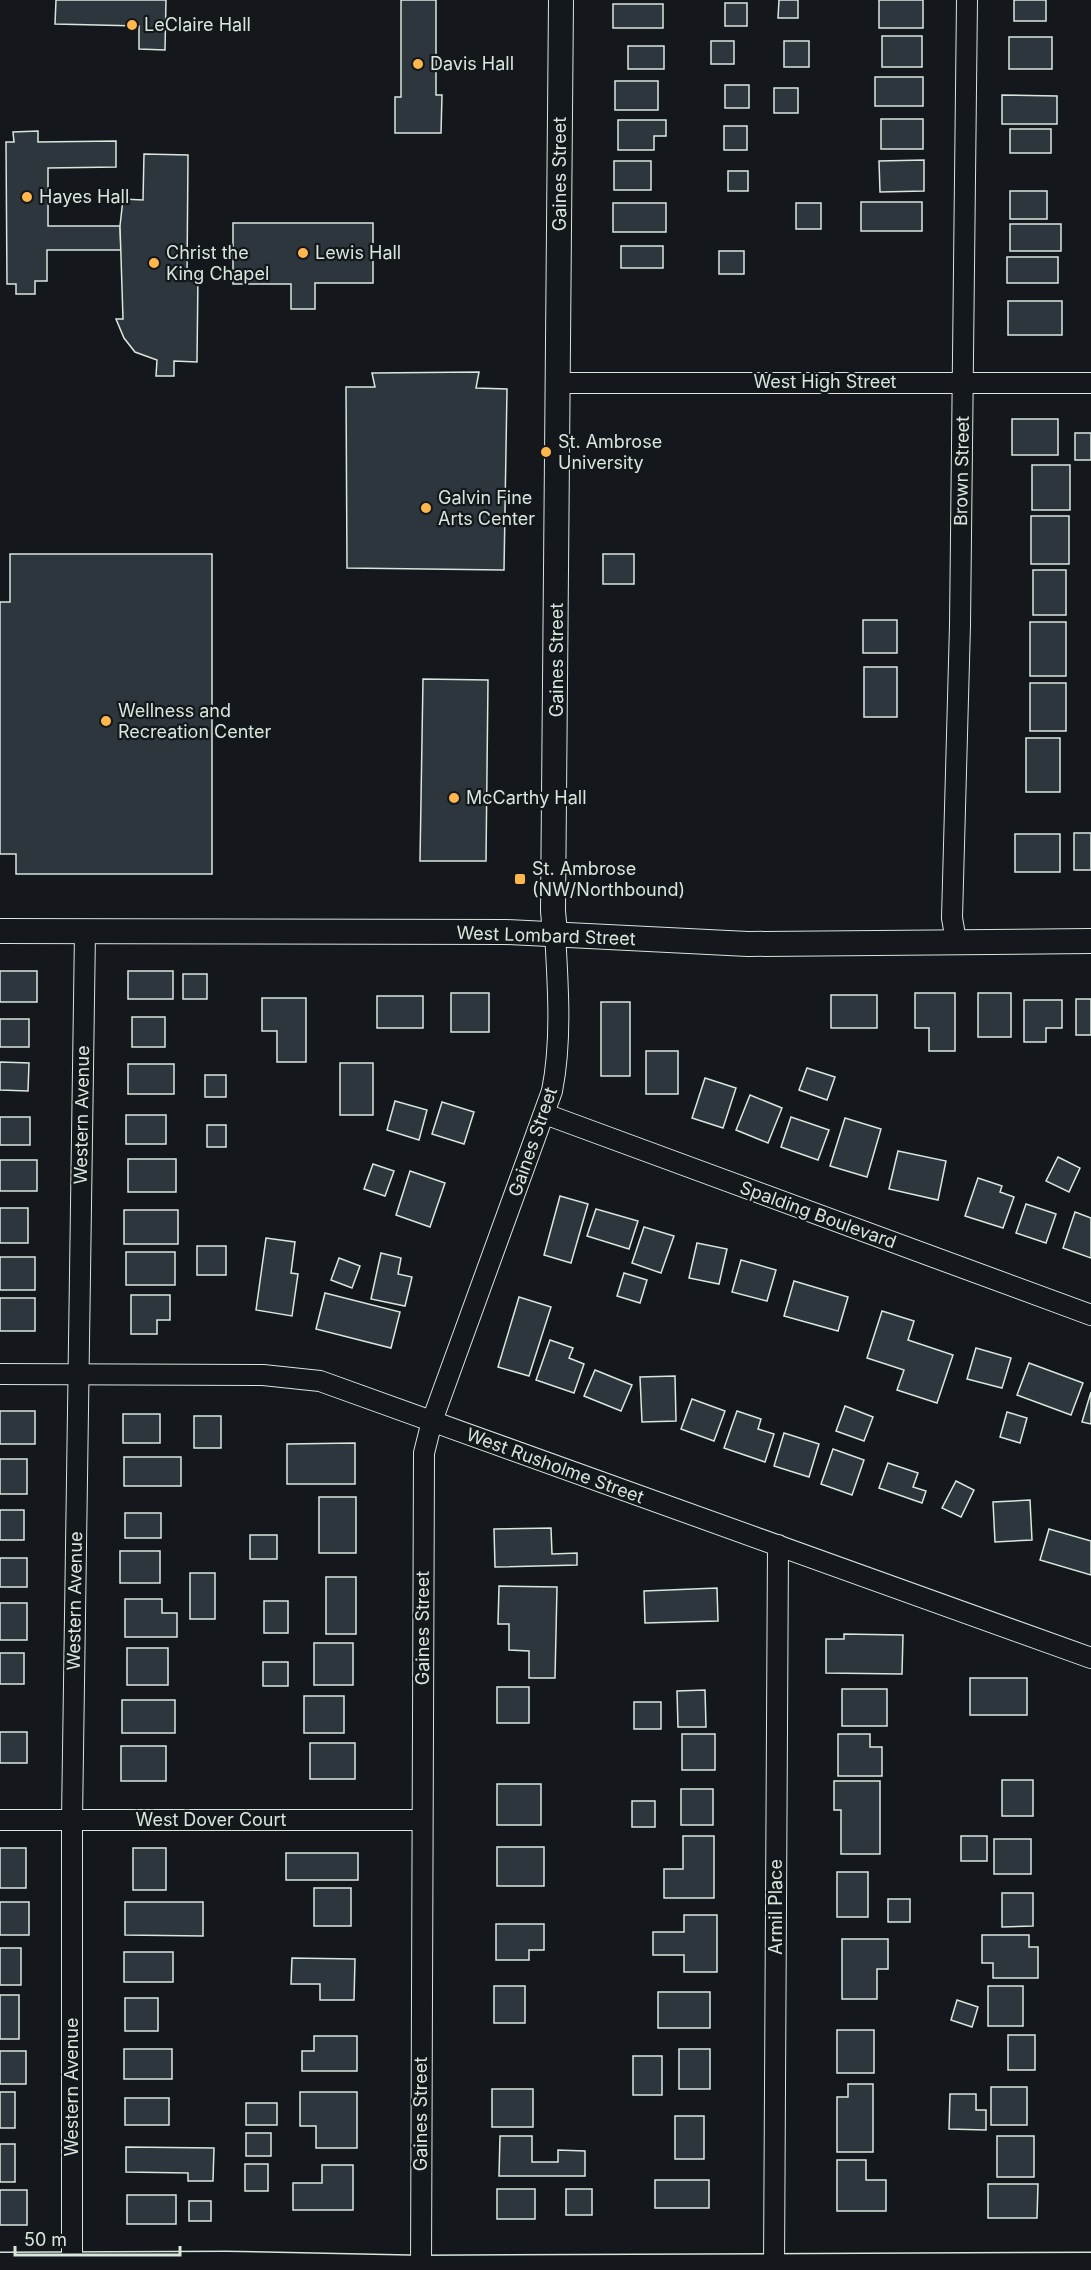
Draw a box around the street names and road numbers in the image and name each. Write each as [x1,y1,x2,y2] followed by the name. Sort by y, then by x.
[549,117,570,231] street label: Gaines Street
[753,371,897,392] street label: West High Street
[950,416,973,526] street label: Brown Street
[546,603,567,717] street label: Gaines Street
[456,922,636,949] street label: West Lombard Street
[70,1045,93,1185] street label: Western Avenue
[504,1084,561,1199] street label: Gaines Street
[737,1177,899,1253] street label: Spalding Boulevard
[464,1424,647,1507] street label: West Rusholme Street
[63,1531,86,1671] street label: Western Avenue
[412,1571,433,1685] street label: Gaines Street
[136,1809,287,1830] street label: West Dover Court
[765,1859,786,1955] street label: Armil Place
[61,2017,82,2157] street label: Western Avenue
[410,2057,431,2171] street label: Gaines Street

